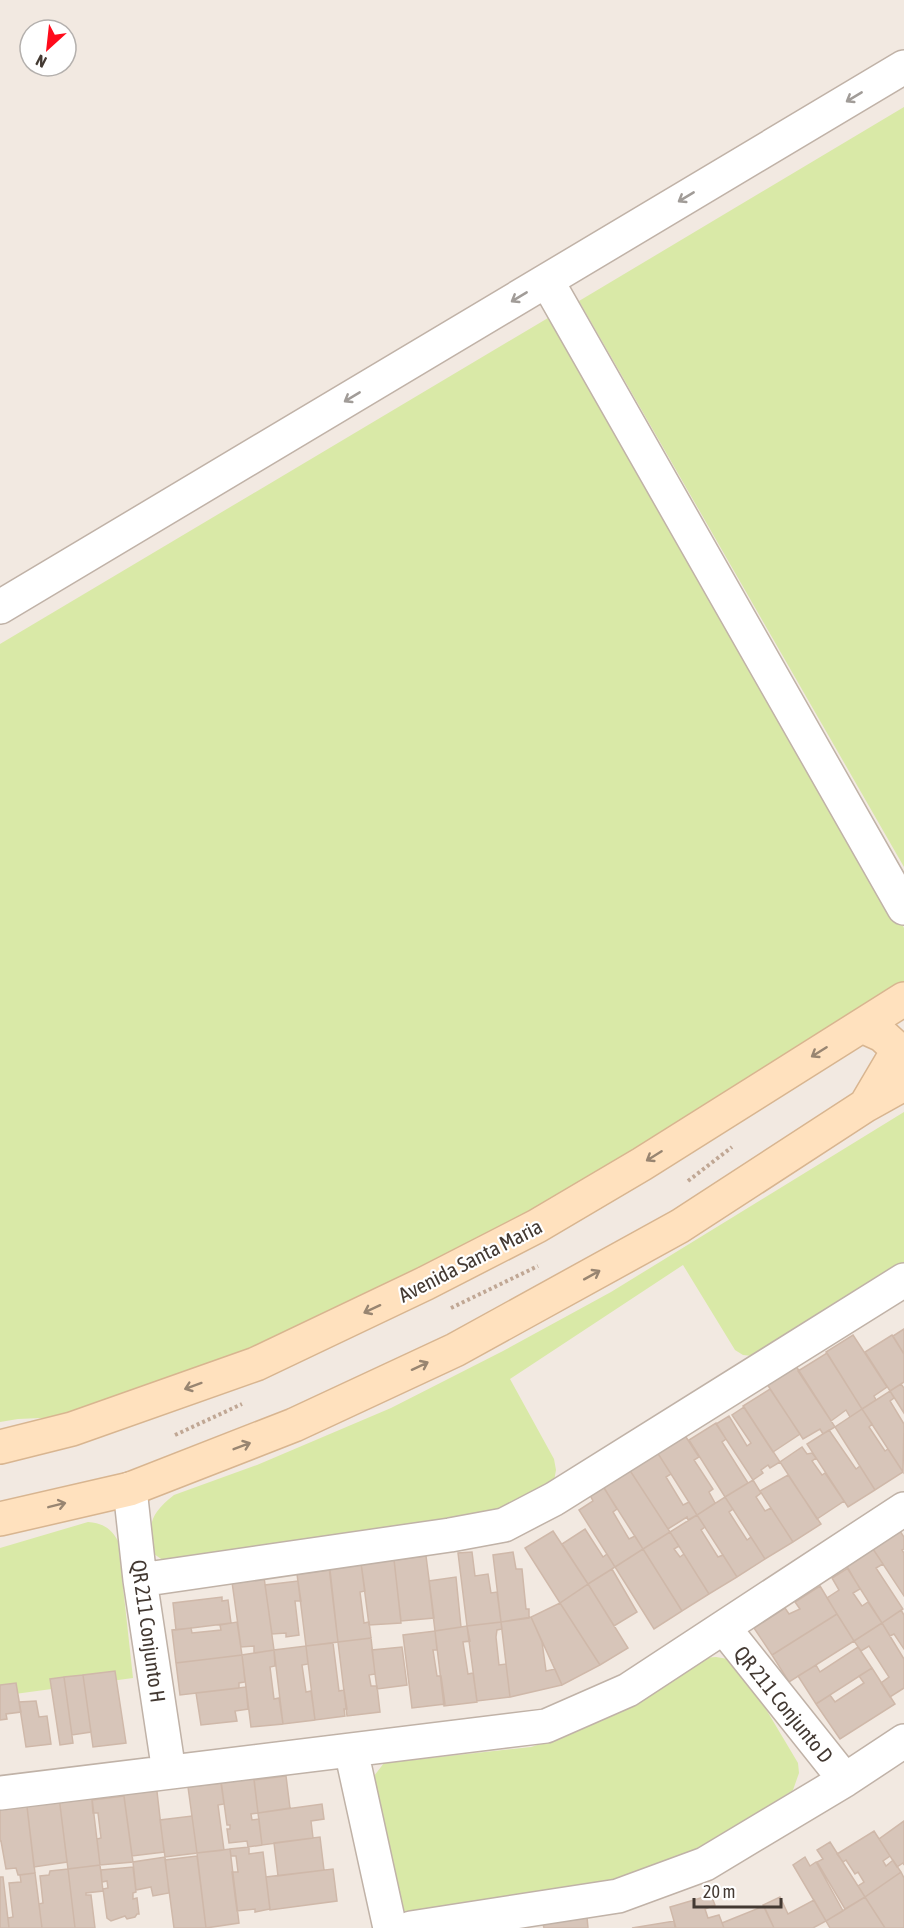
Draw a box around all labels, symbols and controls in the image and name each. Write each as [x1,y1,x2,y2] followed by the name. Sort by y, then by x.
[18,18,78,78] north arrow
[33,51,49,72] text: N
[846,92,863,104] one-way arrow
[678,192,695,204] one-way arrow
[511,292,528,304] one-way arrow
[344,392,361,404] one-way arrow
[811,1047,828,1059] one-way arrow
[646,1151,663,1163] one-way arrow
[394,1213,546,1307] street label: Avenida Santa Maria
[583,1268,600,1280] one-way arrow
[363,1303,381,1315] one-way arrow
[410,1360,428,1372] one-way arrow
[184,1382,203,1393] one-way arrow
[232,1439,251,1450] one-way arrow
[47,1499,66,1511] one-way arrow
[127,1558,171,1704] street label: QR 211 Conjunto H
[730,1641,838,1767] street label: QR 211 Conjunto D
[694,1871,781,1909] scale bar
[703,1881,735,1902] text: 20 m

